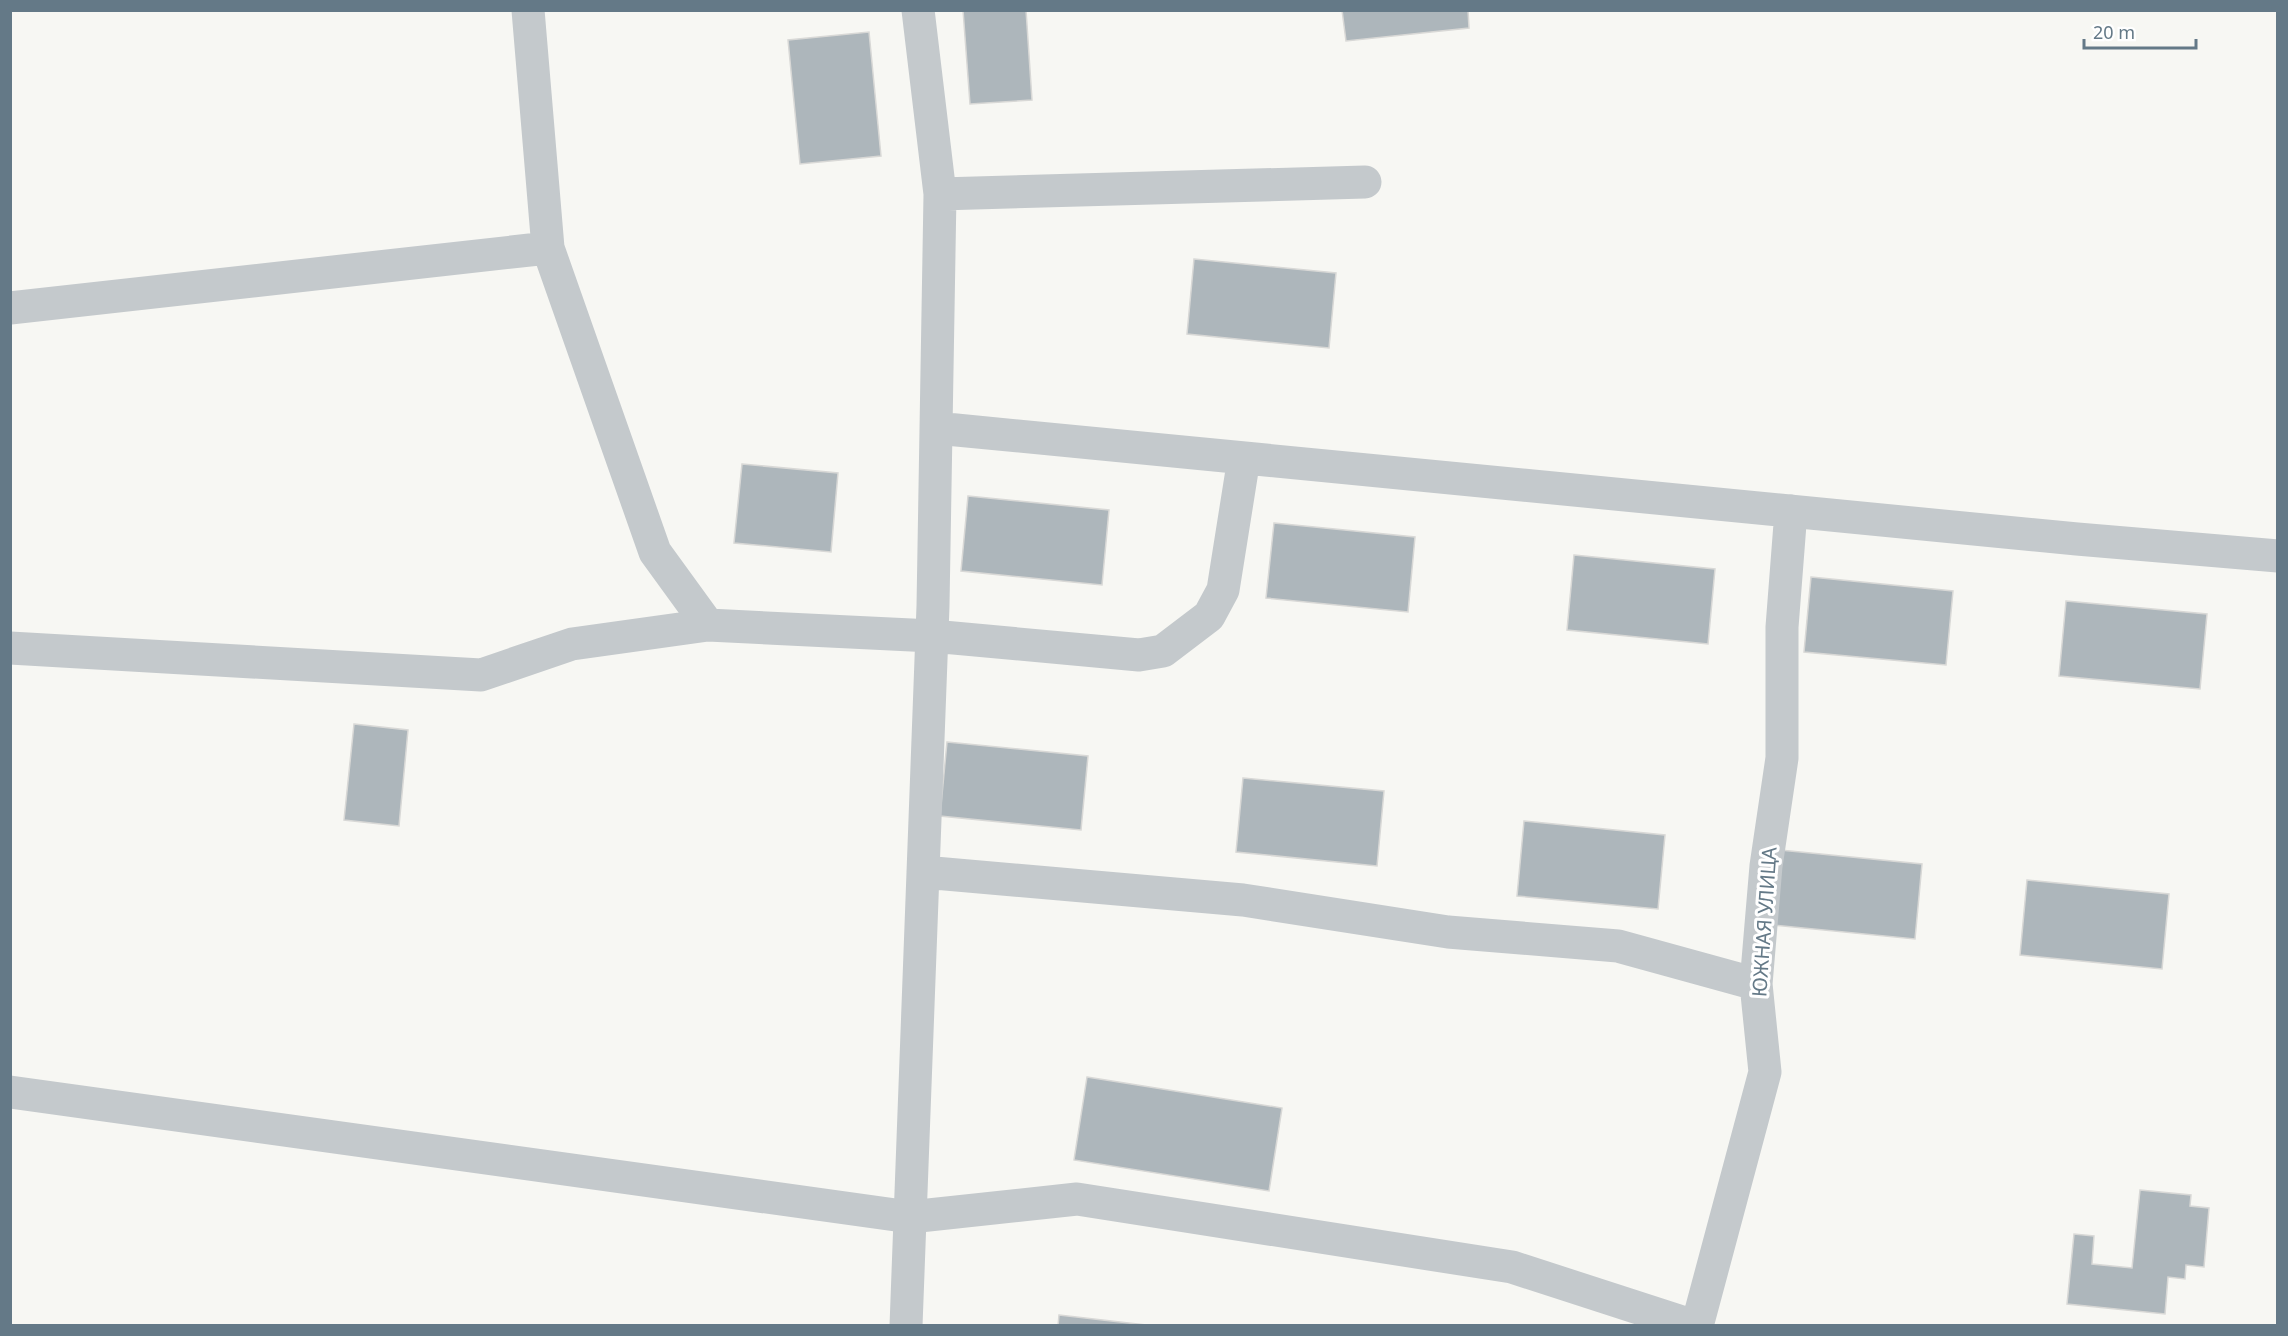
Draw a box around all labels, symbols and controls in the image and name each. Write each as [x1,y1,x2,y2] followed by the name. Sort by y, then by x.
[2084,12,2196,50] scale bar
[2093,20,2135,44] text: 20 m
[1745,846,1783,998] street label: ЮЖНАЯ УЛИЦА

